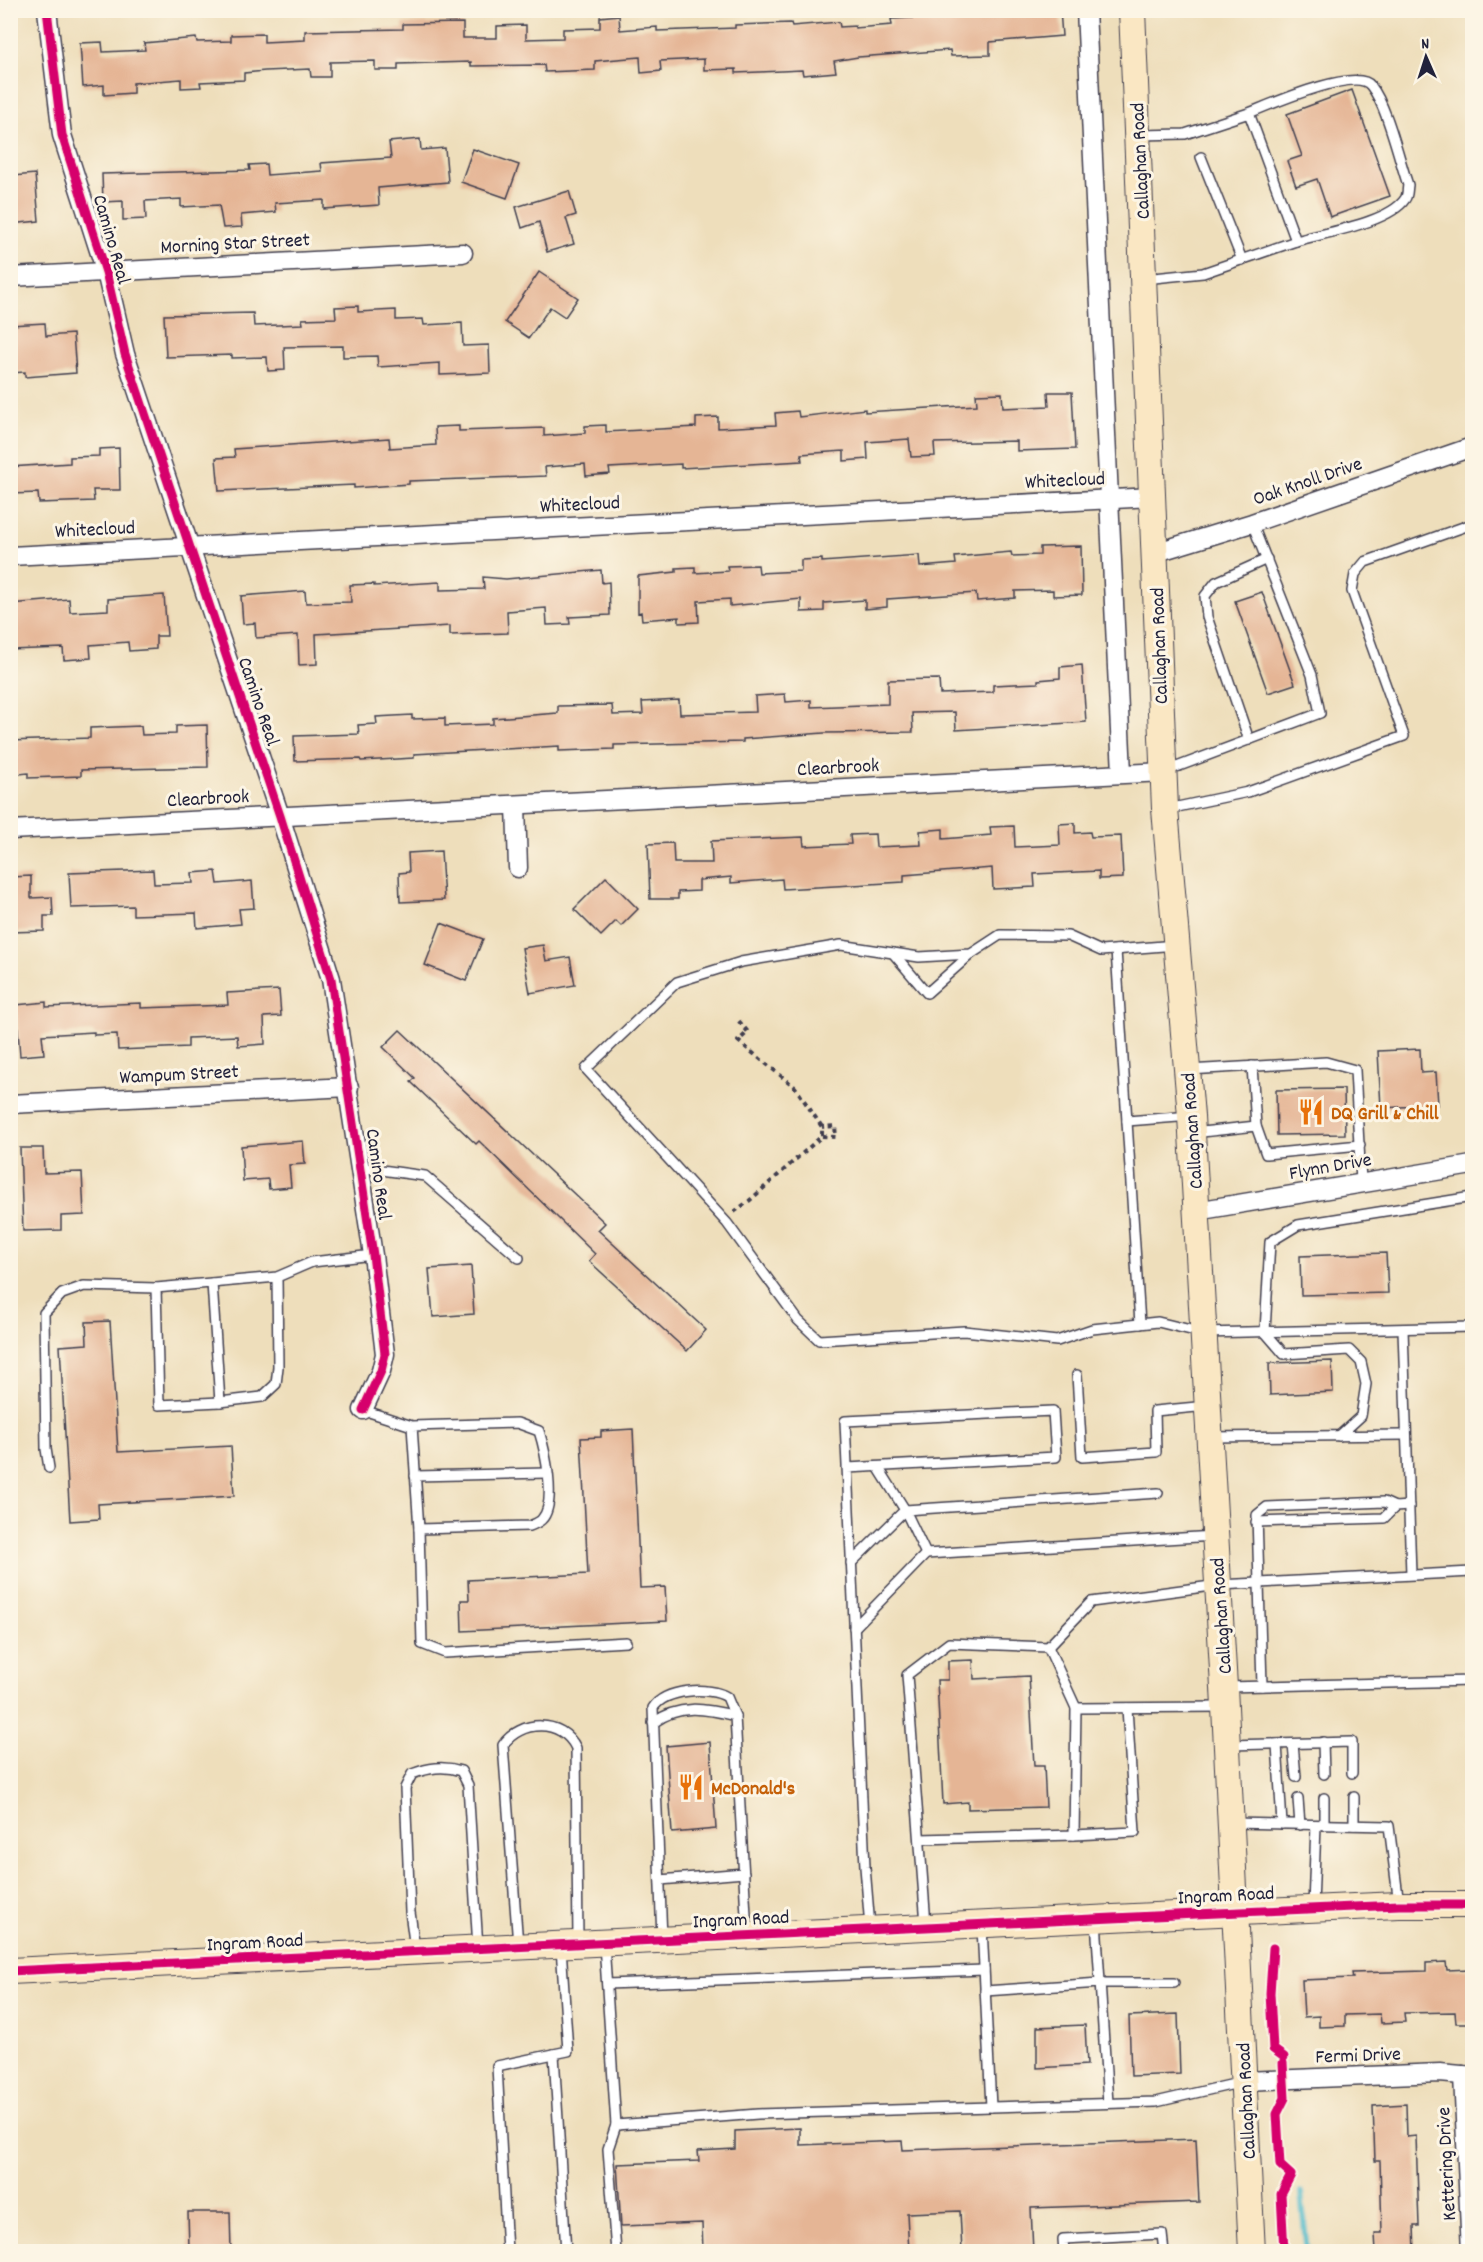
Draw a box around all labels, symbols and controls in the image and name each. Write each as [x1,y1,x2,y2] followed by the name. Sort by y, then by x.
[1396,27,1456,87] north arrow
[1421,33,1430,56] text: N
[1125,102,1159,220] street label: Callaghan Road
[84,192,136,288] street label: Camino Real
[160,227,311,263] street label: Morning Star Street
[1250,451,1366,515] street label: Oak Knoll Drive
[1024,466,1106,498] street label: Whitecloud
[539,490,621,522] street label: Whitecloud
[54,515,136,547] street label: Whitecloud
[1145,587,1177,705] street label: Callaghan Road
[229,654,285,750] street label: Camino Real
[796,753,880,785] street label: Clearbrook
[166,784,250,816] street label: Clearbrook
[119,1059,239,1093] street label: Wampum Street
[1176,1072,1212,1190] street label: Callaghan Road
[1296,1097,1326,1127] restaurant icon: DQ Grill & Chill
[1331,1101,1439,1129] place label: DQ Grill & Chill
[357,1127,397,1222] street label: Camino Real
[1287,1147,1374,1189] street label: Flynn Drive
[1205,1557,1241,1675] street label: Callaghan Road
[676,1772,706,1802] restaurant icon: McDonald's
[711,1776,795,1804] place label: McDonald's
[1177,1880,1275,1914] street label: Ingram Road
[692,1904,790,1938] street label: Ingram Road
[206,1927,304,1961] street label: Ingram Road
[1231,2042,1265,2160] street label: Callaghan Road
[1315,2042,1402,2072] street label: Fermi Drive
[1431,2106,1465,2221] street label: Kettering Drive

